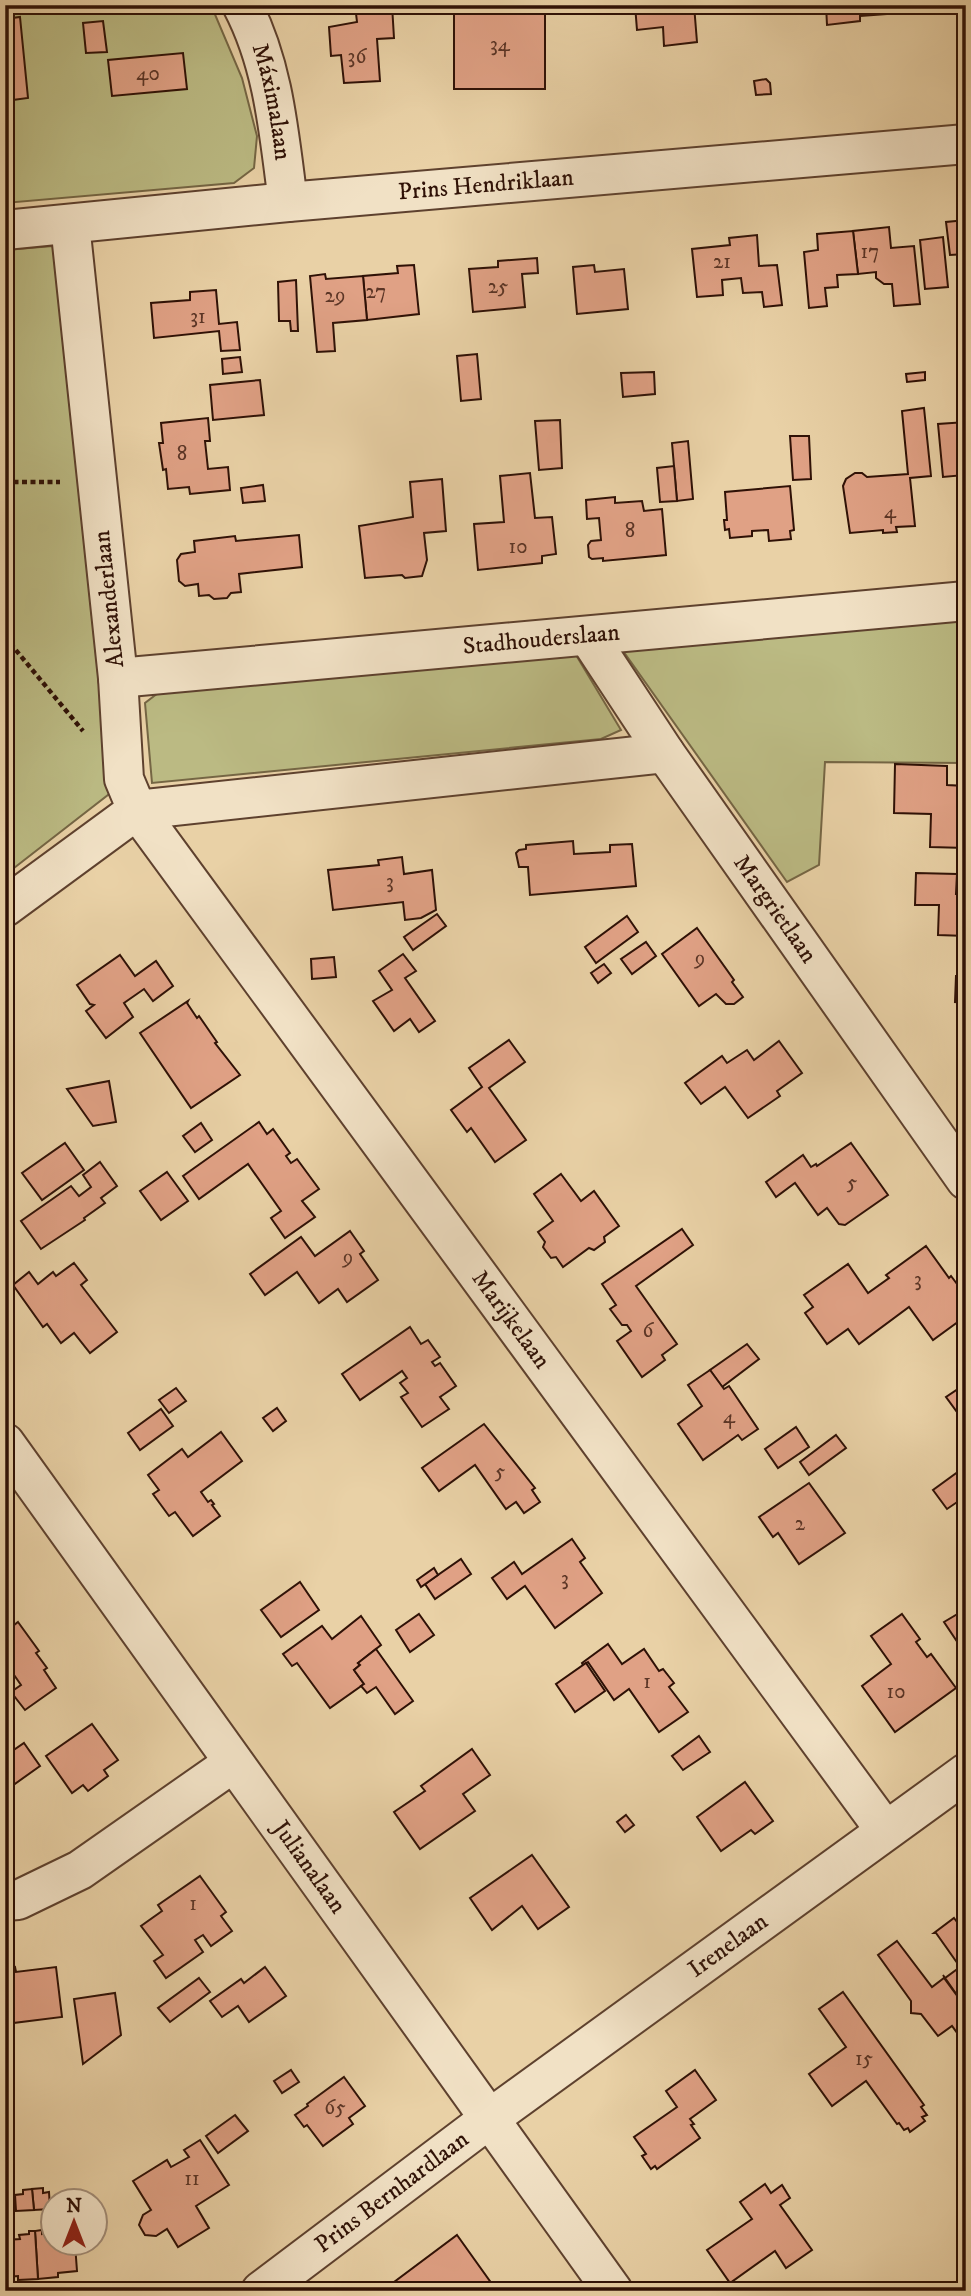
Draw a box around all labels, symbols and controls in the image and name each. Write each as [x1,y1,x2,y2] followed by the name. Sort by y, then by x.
[490,32,511,58] house number: 34
[245,40,298,163] street label: Máximalaan
[348,44,367,70] house number: 36
[136,61,160,87] house number: 40
[397,163,575,208] street label: Prins Hendriklaan
[861,239,879,265] house number: 17
[713,249,731,275] house number: 21
[488,274,508,300] house number: 25
[366,279,386,305] house number: 27
[325,283,345,309] house number: 29
[190,304,206,330] house number: 31
[177,441,187,467] house number: 8
[884,499,897,525] house number: 4
[625,518,635,544] house number: 8
[87,529,131,669] street label: Alexanderlaan
[509,534,527,560] house number: 10
[462,617,621,662] street label: Stadhouderslaan
[727,849,824,969] street label: Margrietlaan
[386,869,394,895] house number: 3
[694,946,705,972] house number: 9
[847,1170,857,1196] house number: 5
[342,1245,353,1271] house number: 9
[465,1264,557,1375] street label: Marijkelaan
[914,1267,922,1293] house number: 3
[643,1318,655,1344] house number: 6
[723,1404,736,1430] house number: 4
[495,1459,505,1485] house number: 5
[795,1511,806,1537] house number: 2
[561,1566,569,1592] house number: 3
[643,1669,651,1695] house number: 1
[887,1679,905,1705] house number: 10
[265,1813,353,1920] street label: Julianalaan
[189,1891,197,1917] house number: 1
[682,1906,774,1985] street label: Irenelaan
[855,2046,873,2072] house number: 15
[324,2095,346,2121] house number: 65
[309,2124,475,2260] street label: Prins Bernhardlaan
[184,2166,200,2192] house number: 11
[38,2188,108,2258] north arrow
[66,2195,82,2218] text: N

